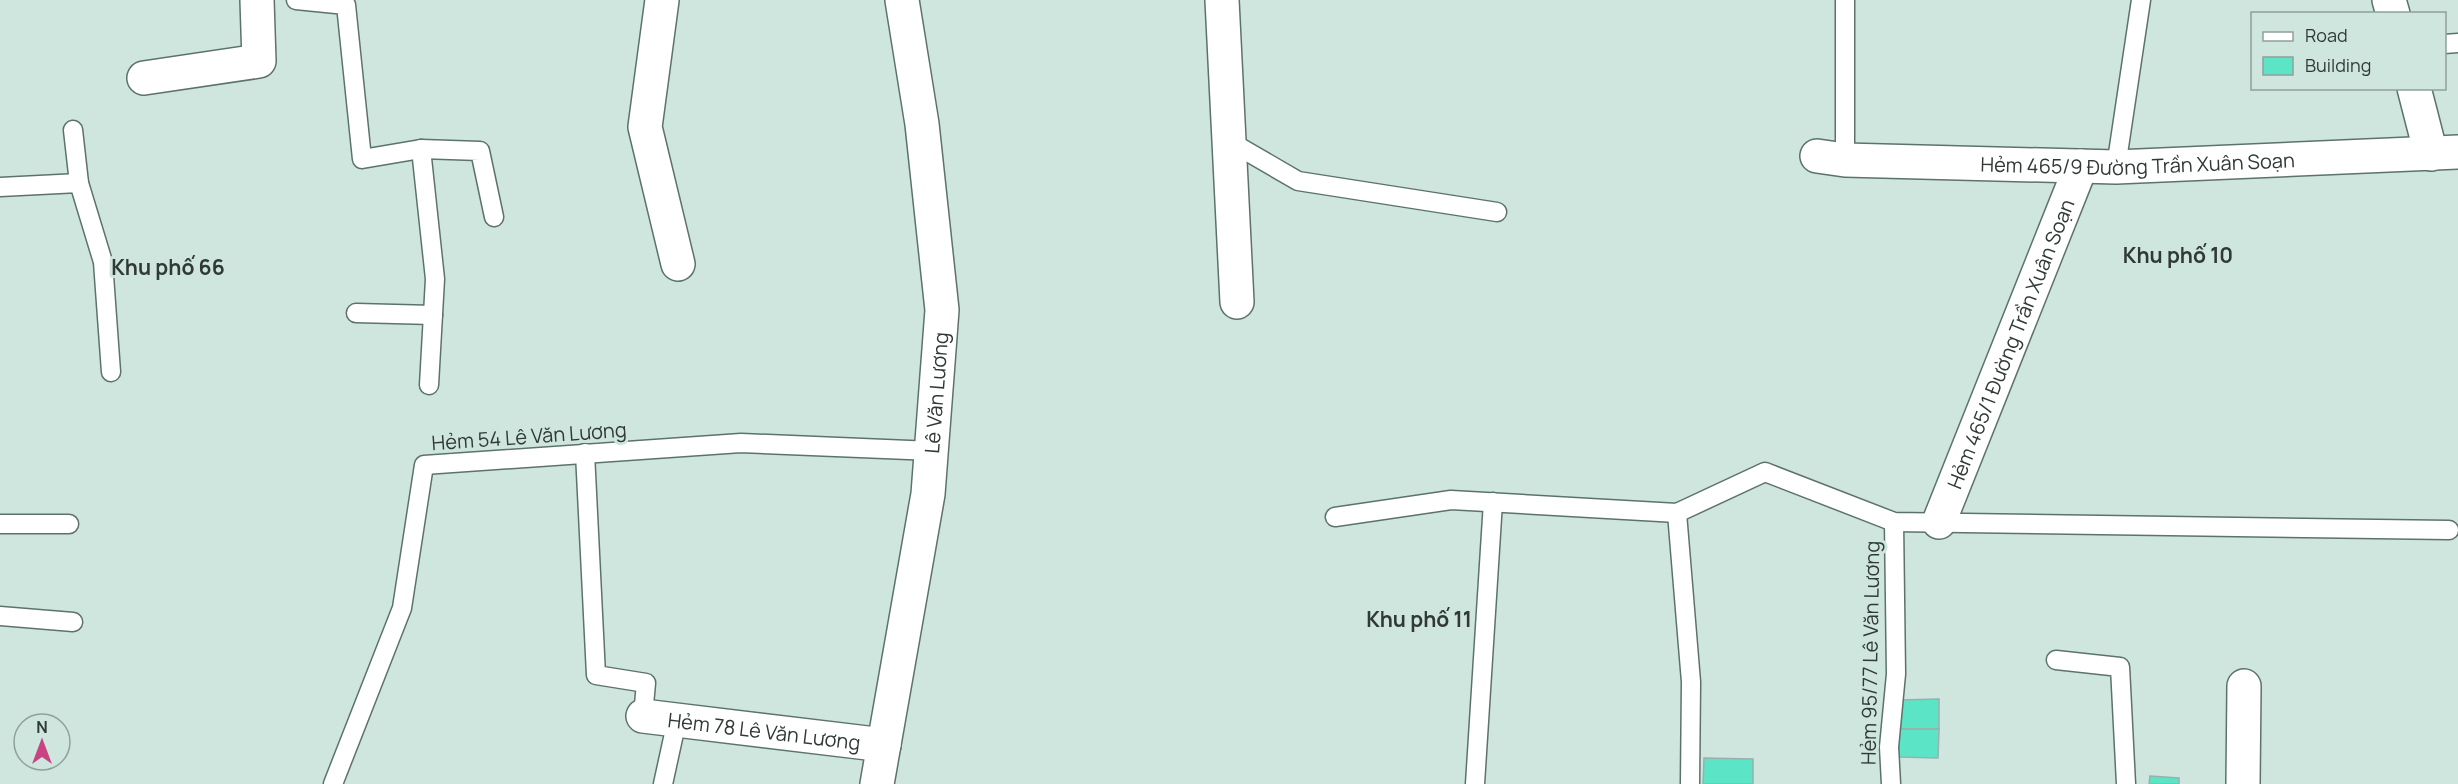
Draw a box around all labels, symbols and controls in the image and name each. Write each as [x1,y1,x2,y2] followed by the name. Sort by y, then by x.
[2251,12,2446,90] legend
[2305,23,2348,47] text: Road
[2305,53,2371,77] text: Building
[1980,146,2295,181] street label: Hẻm 465/9 Đường Trần Xuân Soạn
[1940,195,2080,493] street label: Hẻm 465/1 Đường Trần Xuân Soạn
[2123,241,2233,269] district label: Khu phố 10
[111,253,225,281] district label: Khu phố 66
[918,331,954,454] street label: Lê Văn Lương
[431,416,627,456] street label: Hẻm 54 Lê Văn Lương
[1855,541,1885,765] street label: Hẻm 95/77 Lê Văn Lương
[1366,605,1472,633] district label: Khu phố 11
[666,706,862,756] street label: Hẻm 78 Lê Văn Lương
[12,712,72,772] north arrow
[36,716,48,738] text: N

